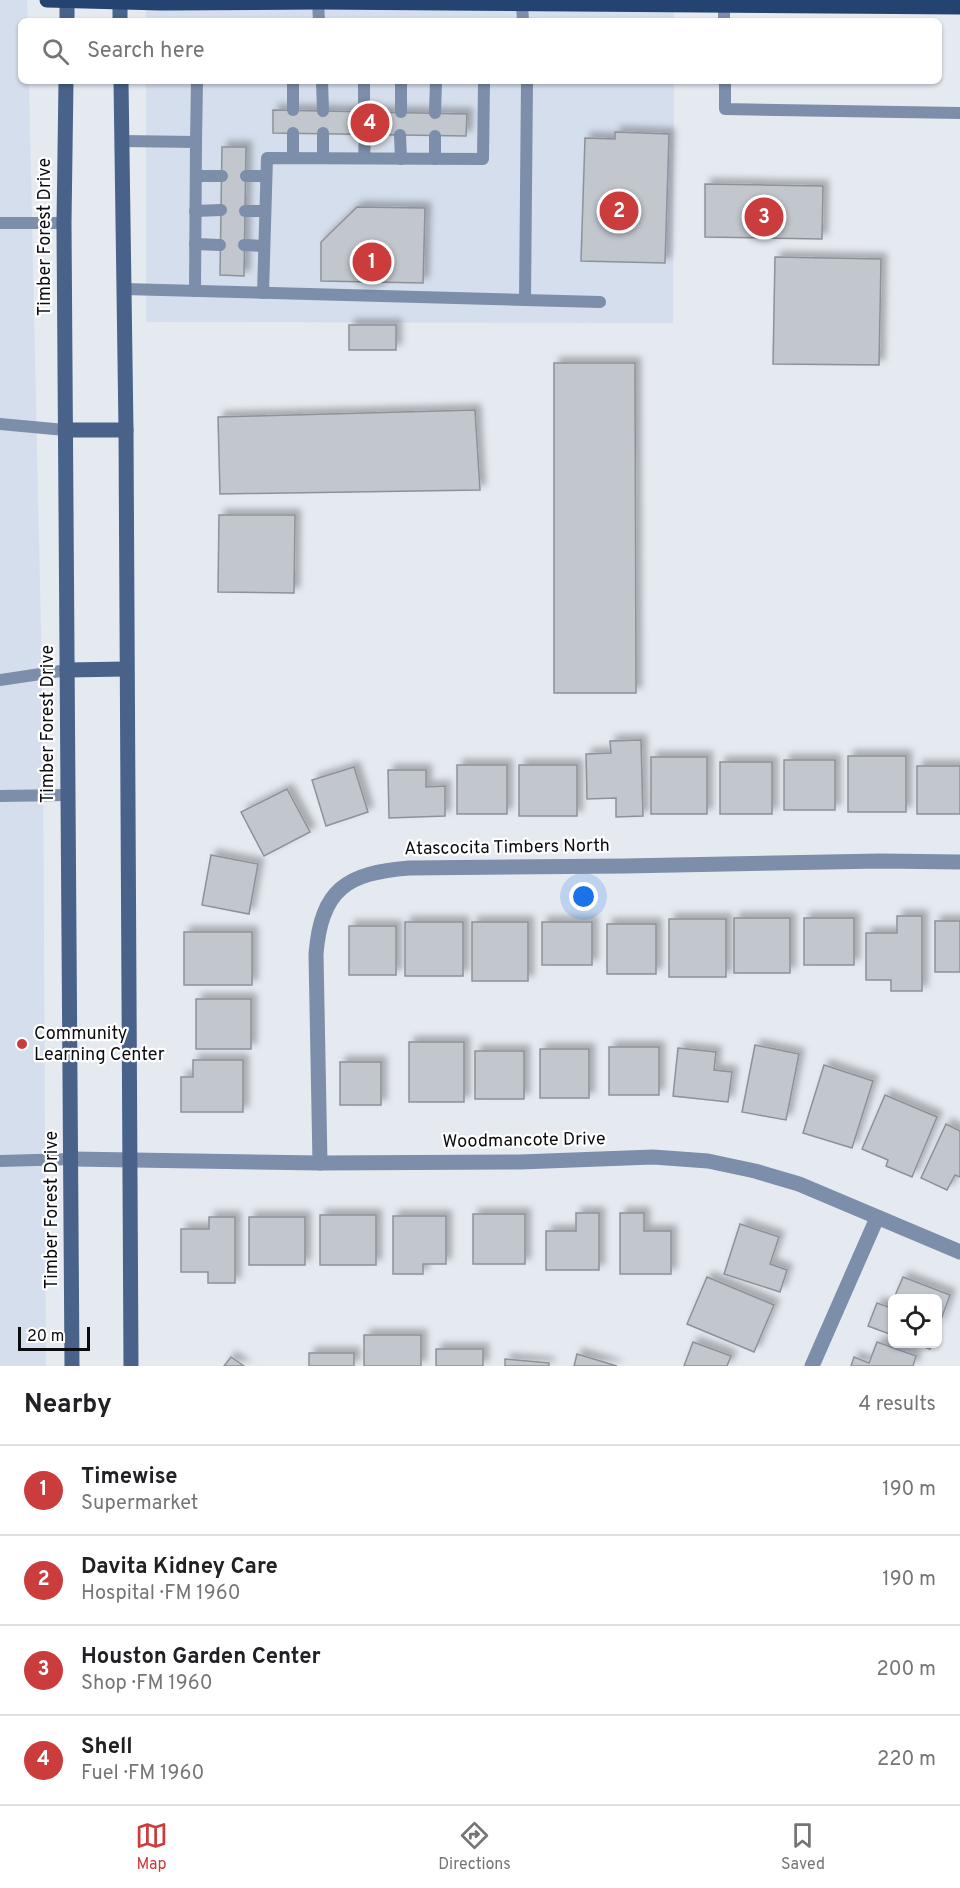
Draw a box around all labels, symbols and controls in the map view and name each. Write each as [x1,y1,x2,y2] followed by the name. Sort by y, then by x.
[18,18,942,84] search box
[39,35,72,68] icon: search
[87,38,205,65] text: Search here
[350,100,389,146] pin: 4
[34,158,57,316] street label: Timber Forest Drive
[600,188,638,234] pin: 2
[744,194,783,240] pin: 3
[352,240,392,284] pin: 1
[37,645,60,803] street label: Timber Forest Drive
[404,835,610,861] street label: Atascocita Timbers North
[569,882,598,911] your location
[34,1023,165,1067] place label: Community Learning Center
[15,1037,29,1051] marker: Community Learning Center
[442,1128,606,1154] street label: Woodmancote Drive
[41,1131,64,1289] street label: Timber Forest Drive
[888,1294,942,1348] map controls
[888,1294,942,1348] button: locate
[18,1324,90,1352] scale bar
[27,1327,64,1347] text: 20 m
[24,1389,112,1422] text: Nearby
[859,1392,936,1418] text: 4 results
[81,1464,178,1491] text: Timewise
[40,1477,48,1503] text: 1
[882,1477,936,1503] text: 190 m
[81,1491,198,1517] text: Supermarket
[81,1554,278,1581] text: Davita Kidney Care
[37,1567,50,1593] text: 2
[882,1567,936,1593] text: 190 m
[81,1581,240,1607] text: Hospital · FM 1960
[81,1644,321,1671] text: Houston Garden Center
[38,1657,50,1683] text: 3
[877,1657,936,1683] text: 200 m
[81,1671,213,1697] text: Shop · FM 1960
[81,1734,133,1761] text: Shell
[37,1747,50,1773] text: 4
[877,1747,936,1773] text: 220 m
[81,1761,204,1787] text: Fuel · FM 1960
[135,1819,168,1875] tab: Map
[438,1819,511,1875] tab: Directions
[781,1819,825,1875] tab: Saved

